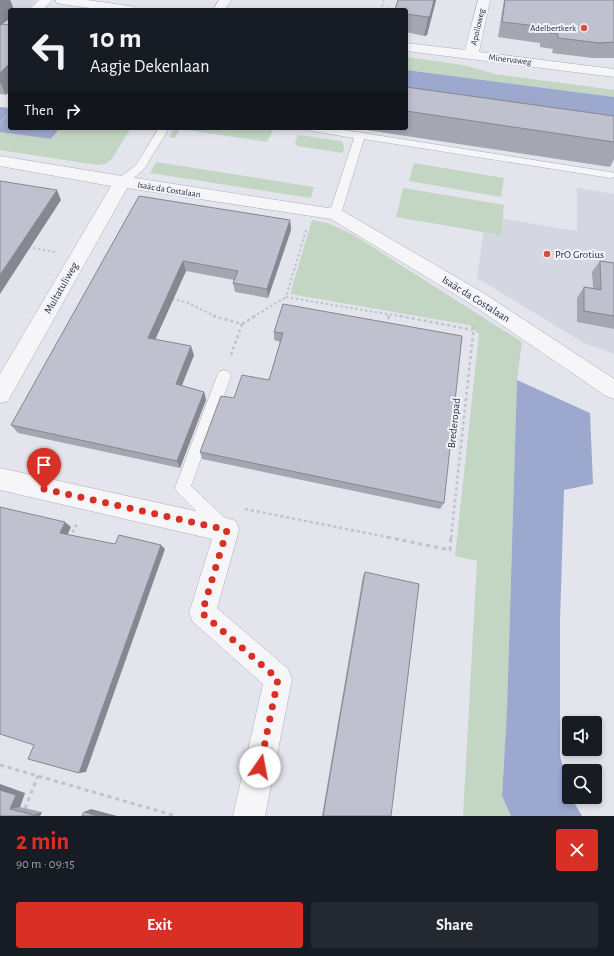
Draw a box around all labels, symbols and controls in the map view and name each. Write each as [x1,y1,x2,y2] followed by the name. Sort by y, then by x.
[469,7,487,46] street label: Apolloweg
[579,23,589,33] marker: Adelbertkerk
[24,24,76,76] icon: left
[530,24,577,33] place label: Adelbertkerk
[90,25,142,53] text: 10 m
[488,53,533,67] street label: Minervaweg
[90,58,209,76] text: Aagje Dekenlaan
[62,100,84,122] icon: right
[24,103,54,118] text: Then
[137,181,201,199] street label: Isaäc da Costalaan
[542,249,552,259] marker: PrO Grotius
[555,249,604,260] place label: PrO Grotius
[42,260,80,316] street label: Multatuliweg
[440,274,512,324] street label: Isaäc da Costalaan
[446,397,462,449] street label: Brederopad
[27,448,61,489] pin
[33,454,55,476] icon: arrive
[562,716,602,804] map controls
[562,716,602,756] button: sound
[239,746,281,788] position arrow
[562,764,602,804] button: search
[556,829,598,871] button: close
[16,830,69,854] text: 2 min
[16,858,75,871] text: 90 m · 09:15
[16,902,303,948] button: Exit
[311,902,598,948] button: Share

